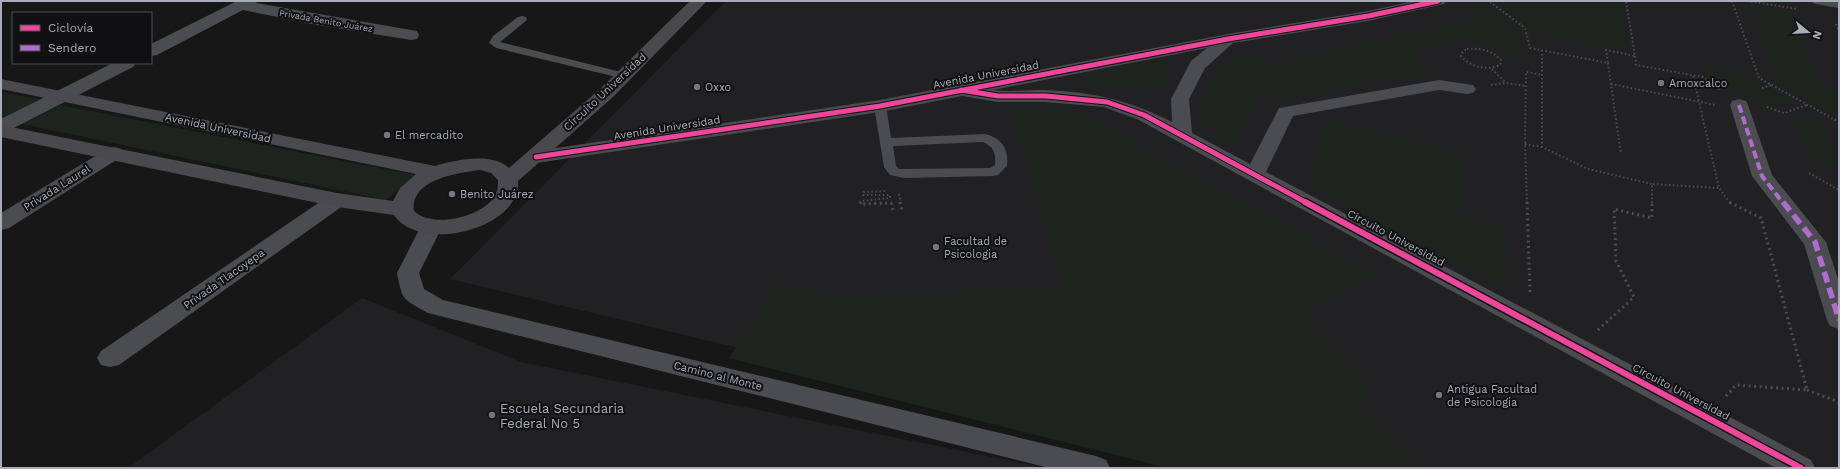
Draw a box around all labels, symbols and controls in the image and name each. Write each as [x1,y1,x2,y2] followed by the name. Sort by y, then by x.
[278,8,374,34] street label: Privada Benito Juárez
[12,12,152,64] legend
[1788,12,1828,52] north arrow
[48,21,93,35] text: Ciclovía
[1810,29,1824,41] text: N
[48,41,96,55] text: Sendero
[561,50,649,134] street label: Circuito Universidad
[932,58,1040,92] street label: Avenida Universidad
[1669,77,1727,90] place label: Amoxcalco
[1656,78,1666,88] marker: Amoxcalco
[705,81,731,94] place label: Oxxo
[692,82,702,92] marker: Oxxo
[164,110,272,146] street label: Avenida Universidad
[613,113,721,143] street label: Avenida Universidad
[395,129,463,142] place label: El mercadito
[382,130,392,140] marker: El mercadito
[21,162,93,214] street label: Privada Laurel
[460,188,534,201] place label: Benito Juárez
[447,189,457,199] marker: Benito Juárez
[1345,207,1447,269] street label: Circuito Universidad
[944,235,1007,261] place label: Facultad de Psicologia
[931,242,941,252] marker: Facultad de Psicologia
[181,246,267,312] street label: Privada Tlacoyepa
[672,359,764,393] street label: Camino al Monte
[1630,361,1732,423] street label: Circuito Universidad
[1447,383,1537,409] place label: Antigua Facultad de Psicologia
[1434,390,1444,400] marker: Antigua Facultad de Psicologia
[500,401,625,431] place label: Escuela Secundaria Federal No 5
[487,410,497,420] marker: Escuela Secundaria Federal No 5

